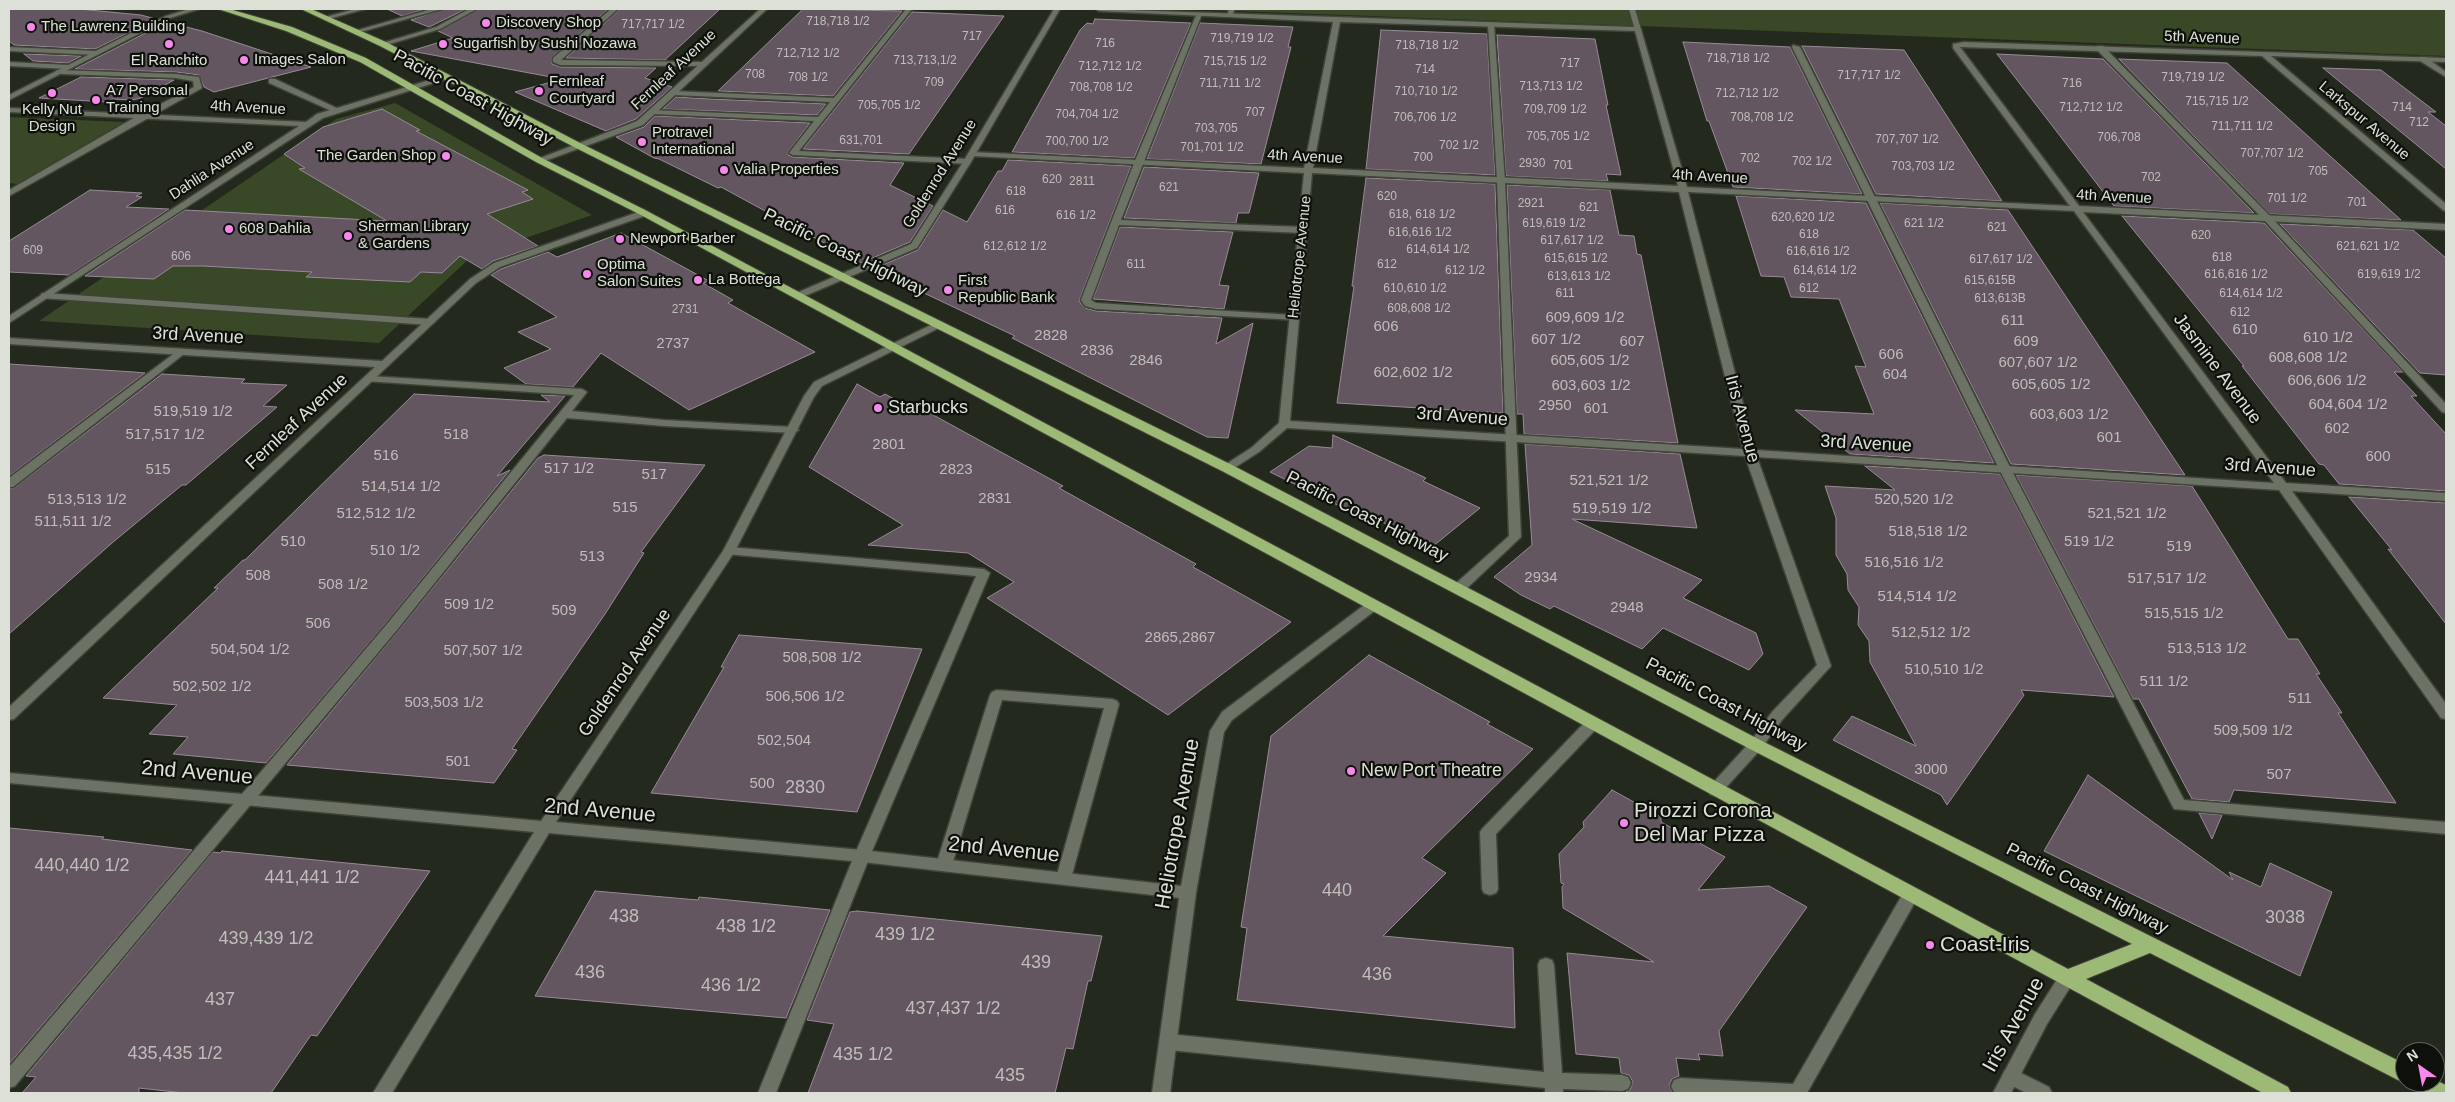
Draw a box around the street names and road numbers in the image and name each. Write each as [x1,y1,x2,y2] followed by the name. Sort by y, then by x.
[628,26,720,114] street label: Fernleaf Avenue
[2164,28,2240,48] street label: 5th Avenue
[389,45,557,151] street label: Pacific Coast Highway
[2315,78,2413,164] street label: Larkspur Avenue
[210,97,286,119] street label: 4th Avenue
[899,116,981,232] street label: Goldenrod Avenue
[166,136,258,204] street label: Dahlia Avenue
[1267,146,1343,168] street label: 4th Avenue
[1672,166,1748,188] street label: 4th Avenue
[2076,186,2152,208] street label: 4th Avenue
[1285,195,1315,319] street label: Heliotrope Avenue
[760,204,930,302] street label: Pacific Coast Highway
[2168,309,2266,429] street label: Jasmine Avenue
[152,323,244,349] street label: 3rd Avenue
[241,369,353,475] street label: Fernleaf Avenue
[1720,373,1764,465] street label: Iris Avenue
[1415,403,1509,431] street label: 3rd Avenue
[1820,431,1912,457] street label: 3rd Avenue
[2223,454,2317,482] street label: 3rd Avenue
[1282,467,1452,567] street label: Pacific Coast Highway
[574,605,676,741] street label: Goldenrod Avenue
[1642,653,1810,757] street label: Pacific Coast Highway
[1151,737,1205,911] street label: Heliotrope Avenue
[140,756,254,790] street label: 2nd Avenue
[543,794,657,828] street label: 2nd Avenue
[947,832,1061,868] street label: 2nd Avenue
[2002,839,2172,939] street label: Pacific Coast Highway
[1978,973,2050,1077] street label: Iris Avenue

